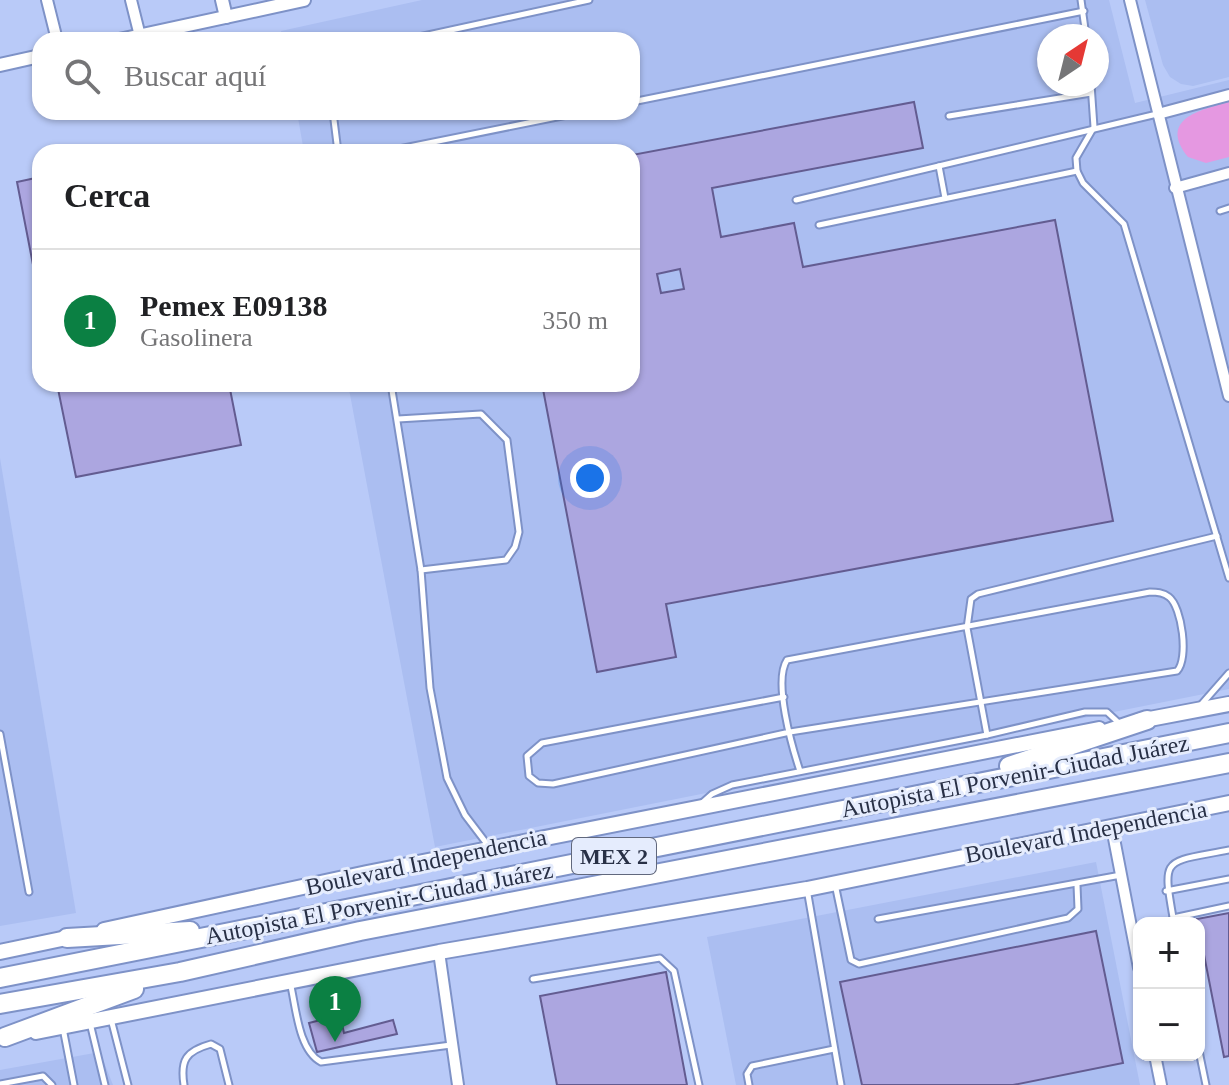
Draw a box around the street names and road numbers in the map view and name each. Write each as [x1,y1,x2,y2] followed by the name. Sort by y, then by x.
[839,730,1191,822] street label: Autopista El Porvenir-Ciudad Juárez
[963,796,1210,868] street label: Boulevard Independencia
[303,824,549,900] street label: Boulevard Independencia
[572,838,656,874] road number: MEX 2
[203,857,555,949] street label: Autopista El Porvenir-Ciudad Juárez

